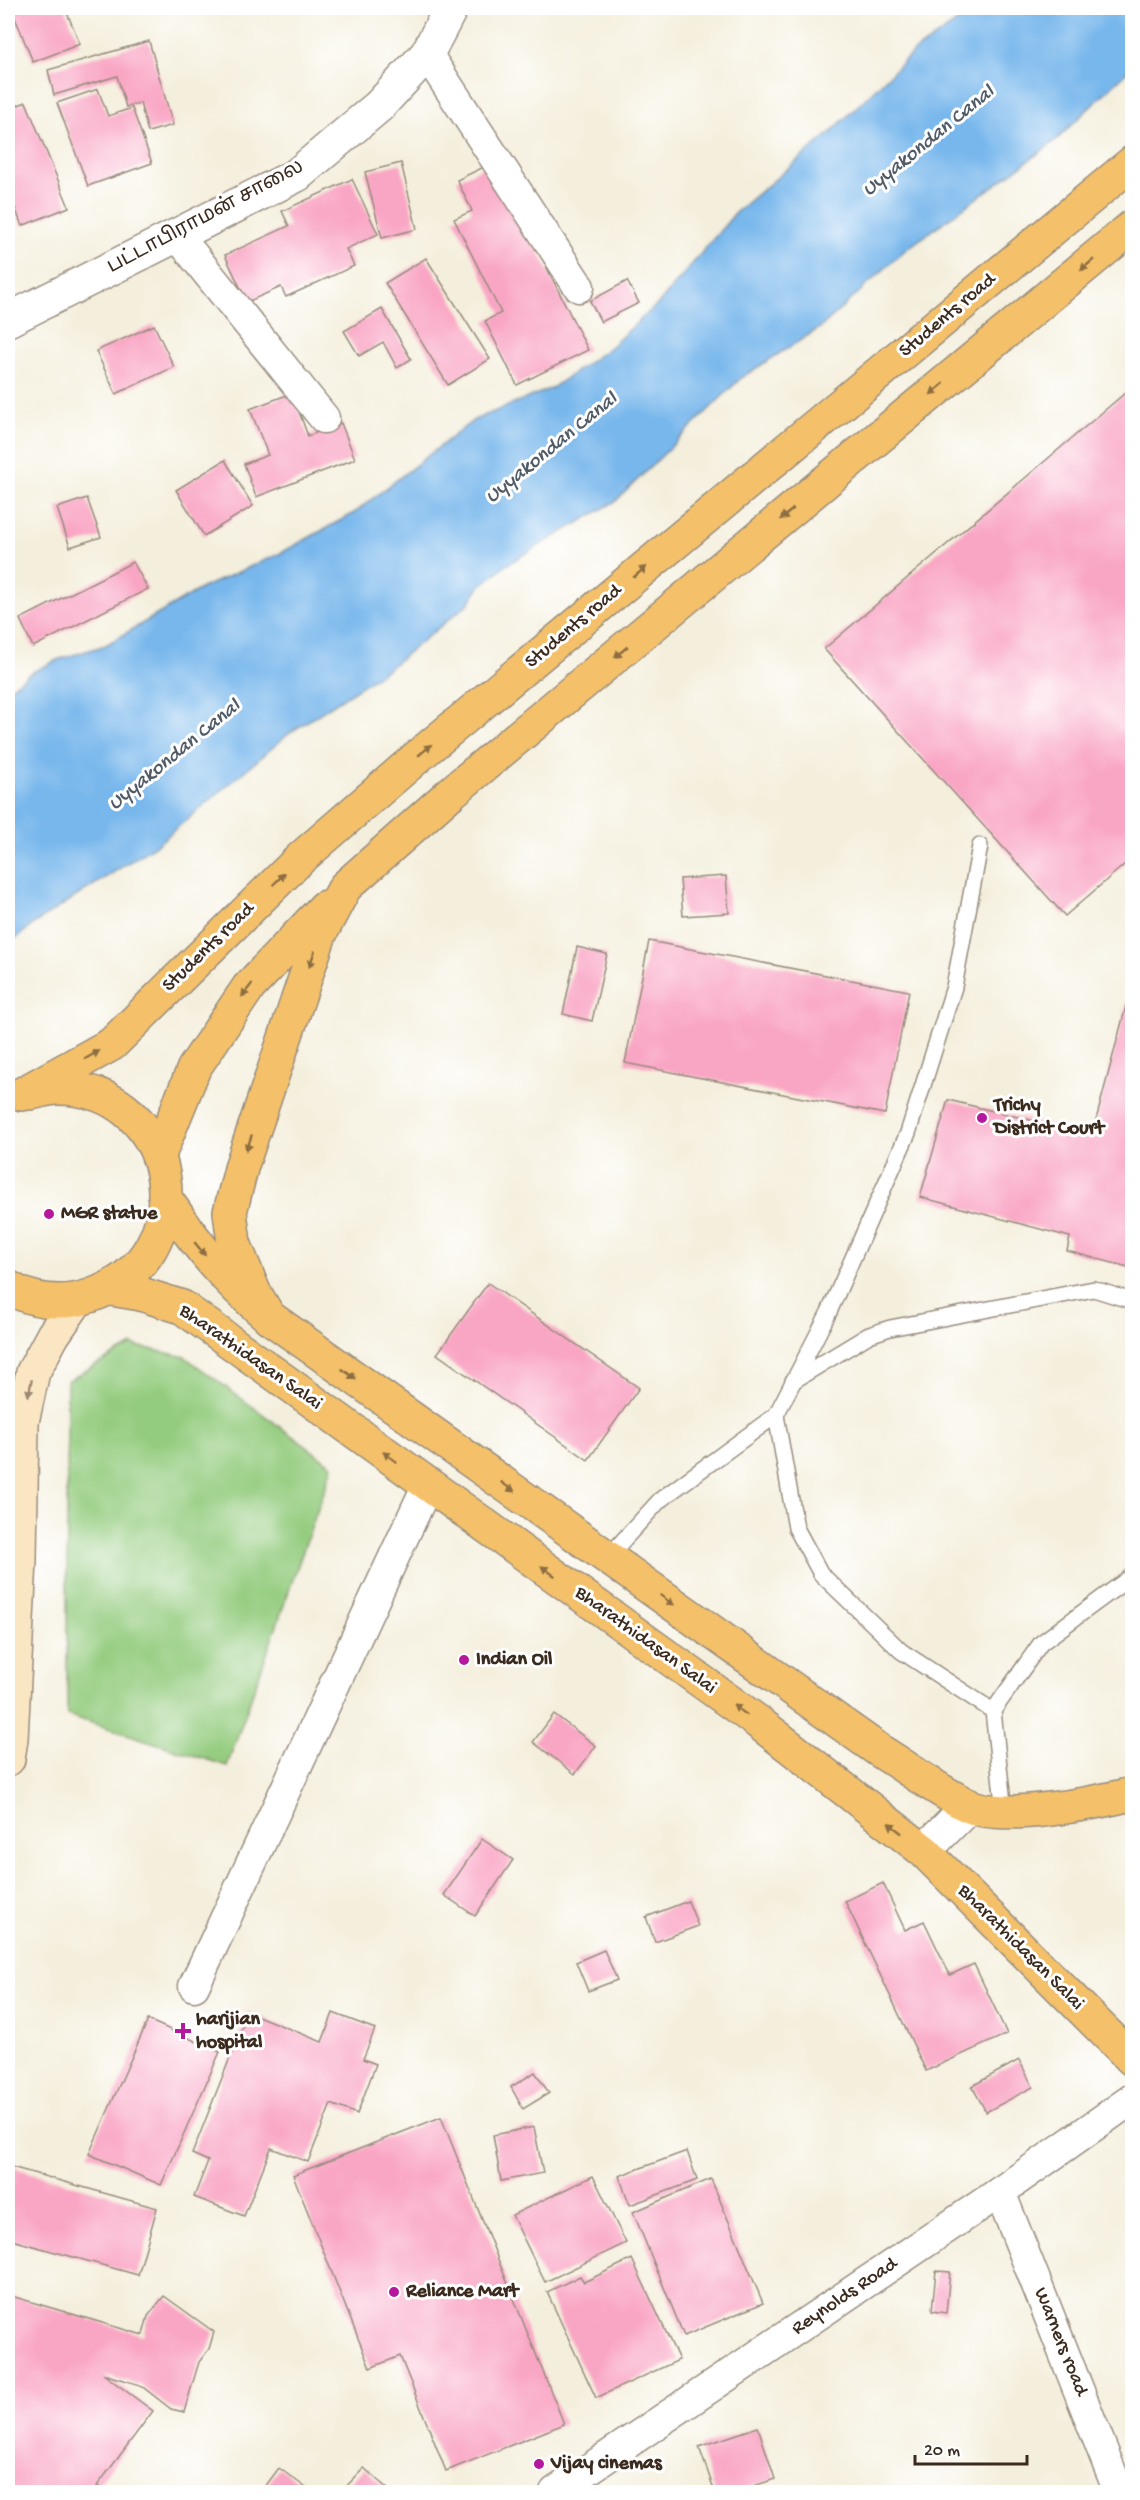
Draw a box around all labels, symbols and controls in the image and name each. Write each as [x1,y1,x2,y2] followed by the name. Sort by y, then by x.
[858,80,1001,203] water label: Uyyakondan Canal
[103,155,308,280] street label: பட்டாபிராமன் சாலை
[1080,258,1095,270] one-way arrow
[895,268,1003,363] street label: Students road
[930,383,945,395] one-way arrow
[481,387,624,510] water label: Uyyakondan Canal
[779,507,795,520] one-way arrow
[632,566,647,579] one-way arrow
[521,579,629,674] street label: Students road
[613,645,629,658] one-way arrow
[104,694,247,817] water label: Uyyakondan Canal
[417,744,432,757] one-way arrow
[272,872,287,886] one-way arrow
[158,897,261,998] street label: Students road
[306,950,316,968] one-way arrow
[241,982,254,998] one-way arrow
[83,1050,100,1060] one-way arrow
[992,1095,1106,1141] place label: Trichy District Court
[975,1111,989,1125] marker: Trichy District Court
[244,1134,254,1152] one-way arrow
[61,1203,158,1226] place label: MGR statue
[42,1207,56,1221] marker: MGR statue
[194,1241,207,1257] one-way arrow
[173,1299,326,1416] street label: Bharathidasan Salai
[340,1368,356,1380] one-way arrow
[24,1379,34,1398] one-way arrow
[383,1451,399,1463] one-way arrow
[499,1481,515,1493] one-way arrow
[541,1565,557,1577] one-way arrow
[569,1581,720,1700] street label: Bharathidasan Salai
[658,1594,674,1606] one-way arrow
[476,1649,553,1672] place label: Indian Oil
[457,1653,471,1667] marker: Indian Oil
[733,1704,749,1716] one-way arrow
[888,1823,903,1835] one-way arrow
[951,1879,1088,2016] street label: Bharathidasan Salai
[196,2009,263,2055] place label: harijian hospital
[174,2022,192,2040] marker: harijian hospital
[788,2252,904,2341] street label: Reynolds Road
[405,2281,520,2304] place label: Reliance Mart
[387,2285,401,2299] marker: Reliance Mart
[1028,2285,1093,2401] street label: Warners road
[915,2428,1028,2466] scale bar
[924,2441,960,2462] text: 20 m
[550,2453,663,2476] place label: Vijay cinemas
[532,2457,546,2471] marker: Vijay cinemas

